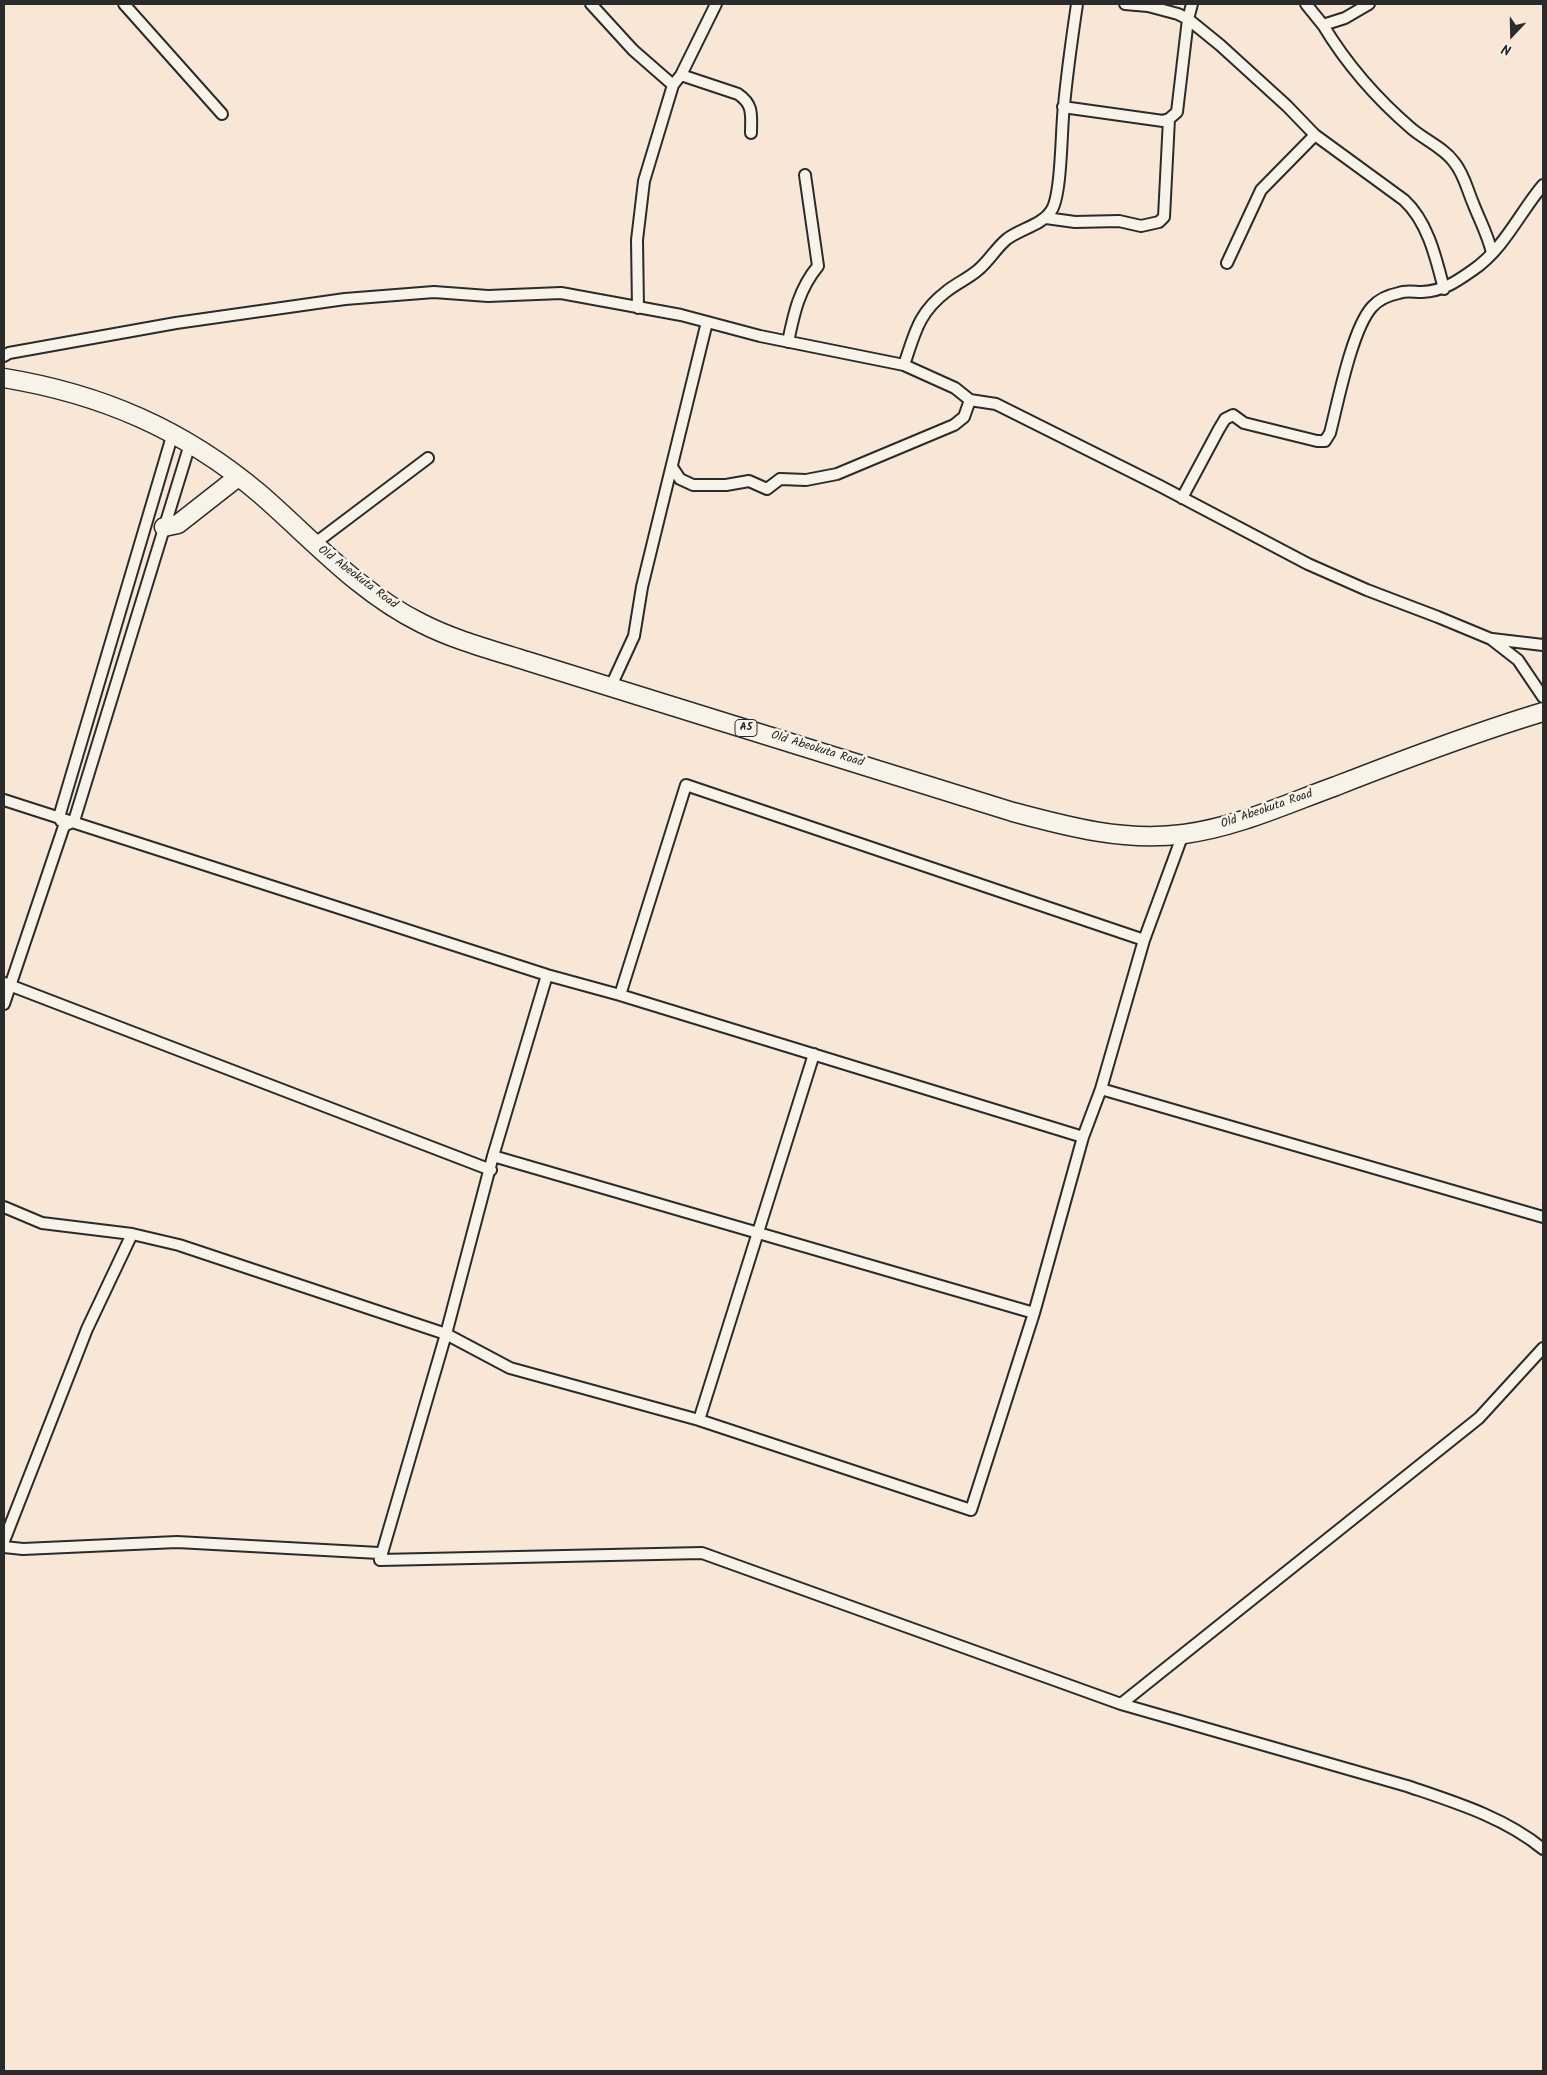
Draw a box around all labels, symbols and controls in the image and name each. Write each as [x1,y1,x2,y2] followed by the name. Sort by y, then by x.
[1487,10,1537,60] north arrow
[1499,37,1515,61] text: N
[314,543,400,613] street label: Old Abeokuta Road
[735,720,757,736] road number: A5
[769,729,865,771] street label: Old Abeokuta Road
[1219,788,1315,832] street label: Old Abeokuta Road

